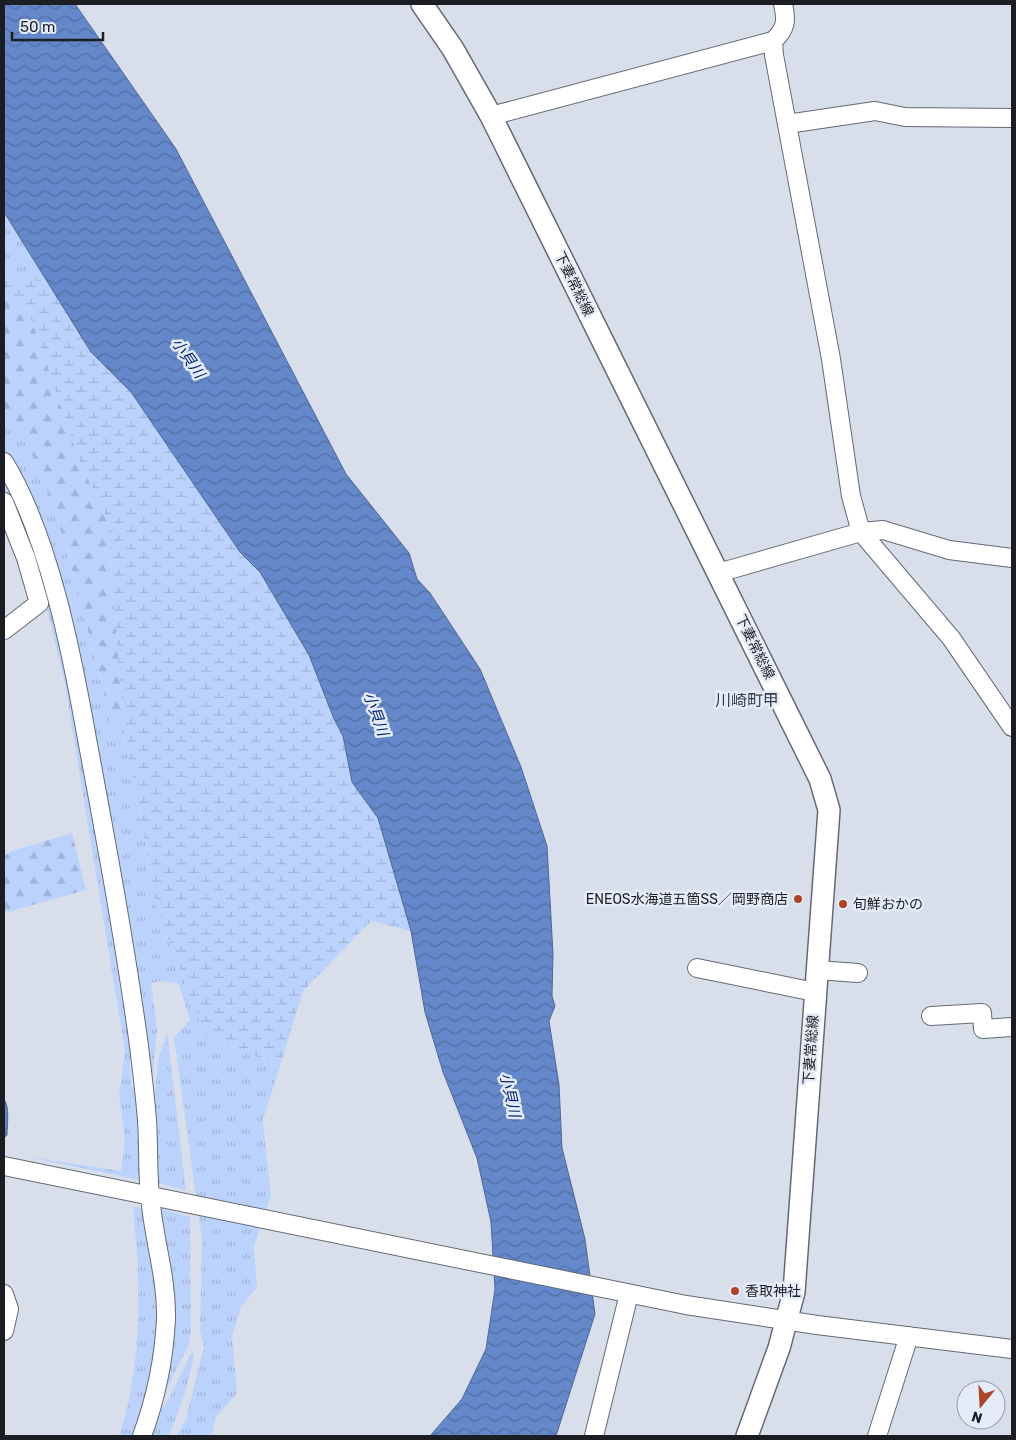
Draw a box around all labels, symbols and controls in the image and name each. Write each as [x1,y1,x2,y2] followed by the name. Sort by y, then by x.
[12,10,104,42] scale bar
[20,18,55,36] text: 50 m
[551,249,597,319] street label: 下妻常総線
[168,334,209,383] water label: 小貝川
[732,612,778,682] street label: 下妻常総線
[360,690,393,740] water label: 小貝川
[715,691,779,710] district label: 川崎町甲
[586,891,788,908] place label: ENEOS水海道五箇SS／岡野商店
[792,893,804,905] marker: ENEOS水海道五箇SS／岡野商店
[853,896,923,913] place label: 旬鮮おかの
[837,898,849,910] marker: 旬鮮おかの
[800,1014,822,1086] street label: 下妻常総線
[496,1071,524,1121] water label: 小貝川
[745,1283,801,1300] place label: 香取神社
[729,1285,741,1297] marker: 香取神社
[956,1380,1006,1430] north arrow
[970,1407,985,1427] text: N

